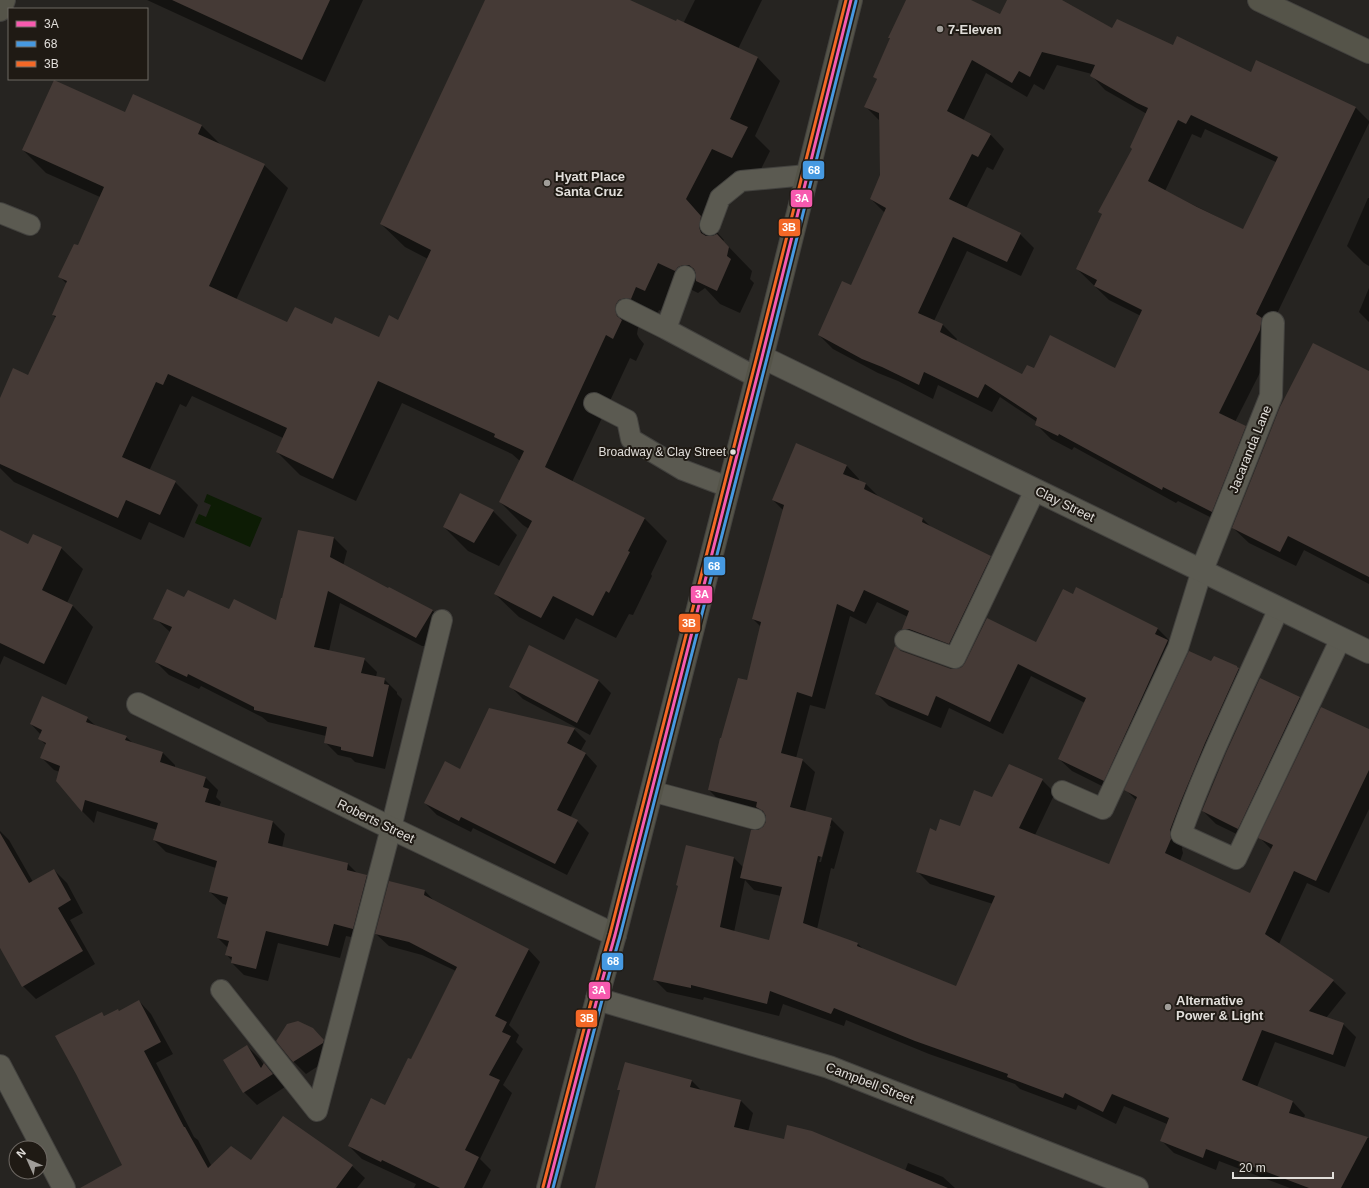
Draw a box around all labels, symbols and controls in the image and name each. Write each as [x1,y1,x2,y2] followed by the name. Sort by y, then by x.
[8,8,148,80] legend
[44,17,59,31] text: 3A
[948,22,1002,37] place label: 7-Eleven
[935,24,945,34] marker: 7-Eleven
[44,37,58,51] text: 68
[44,57,59,71] text: 3B
[802,160,825,180] line badge: 68
[808,164,820,176] text: 68
[555,169,625,199] place label: Hyatt Place Santa Cruz
[542,178,552,188] marker: Hyatt Place Santa Cruz
[790,189,813,208] line badge: 3A
[795,192,809,204] text: 3A
[778,218,801,237] line badge: 3B
[782,221,796,233] text: 3B
[1226,403,1274,495] street label: Jacaranda Lane
[599,445,727,459] place label: Broadway & Clay Street
[728,447,738,457] marker: Broadway & Clay Street
[1033,483,1098,525] street label: Clay Street
[703,556,726,576] line badge: 68
[708,560,720,572] text: 68
[690,585,713,604] line badge: 3A
[695,588,709,600] text: 3A
[678,613,701,633] line badge: 3B
[682,617,696,629] text: 3B
[335,796,417,846] street label: Roberts Street
[601,952,624,971] line badge: 68
[607,955,619,967] text: 68
[588,981,611,1000] line badge: 3A
[592,984,606,996] text: 3A
[1176,993,1264,1023] place label: Alternative Power & Light
[1163,1002,1173,1012] marker: Alternative Power & Light
[575,1009,598,1028] line badge: 3B
[580,1012,594,1024] text: 3B
[824,1059,917,1107] street label: Campbell Street
[8,1140,48,1180] north arrow
[14,1146,28,1160] text: N
[1233,1154,1333,1180] scale bar
[1239,1161,1266,1175] text: 20 m

